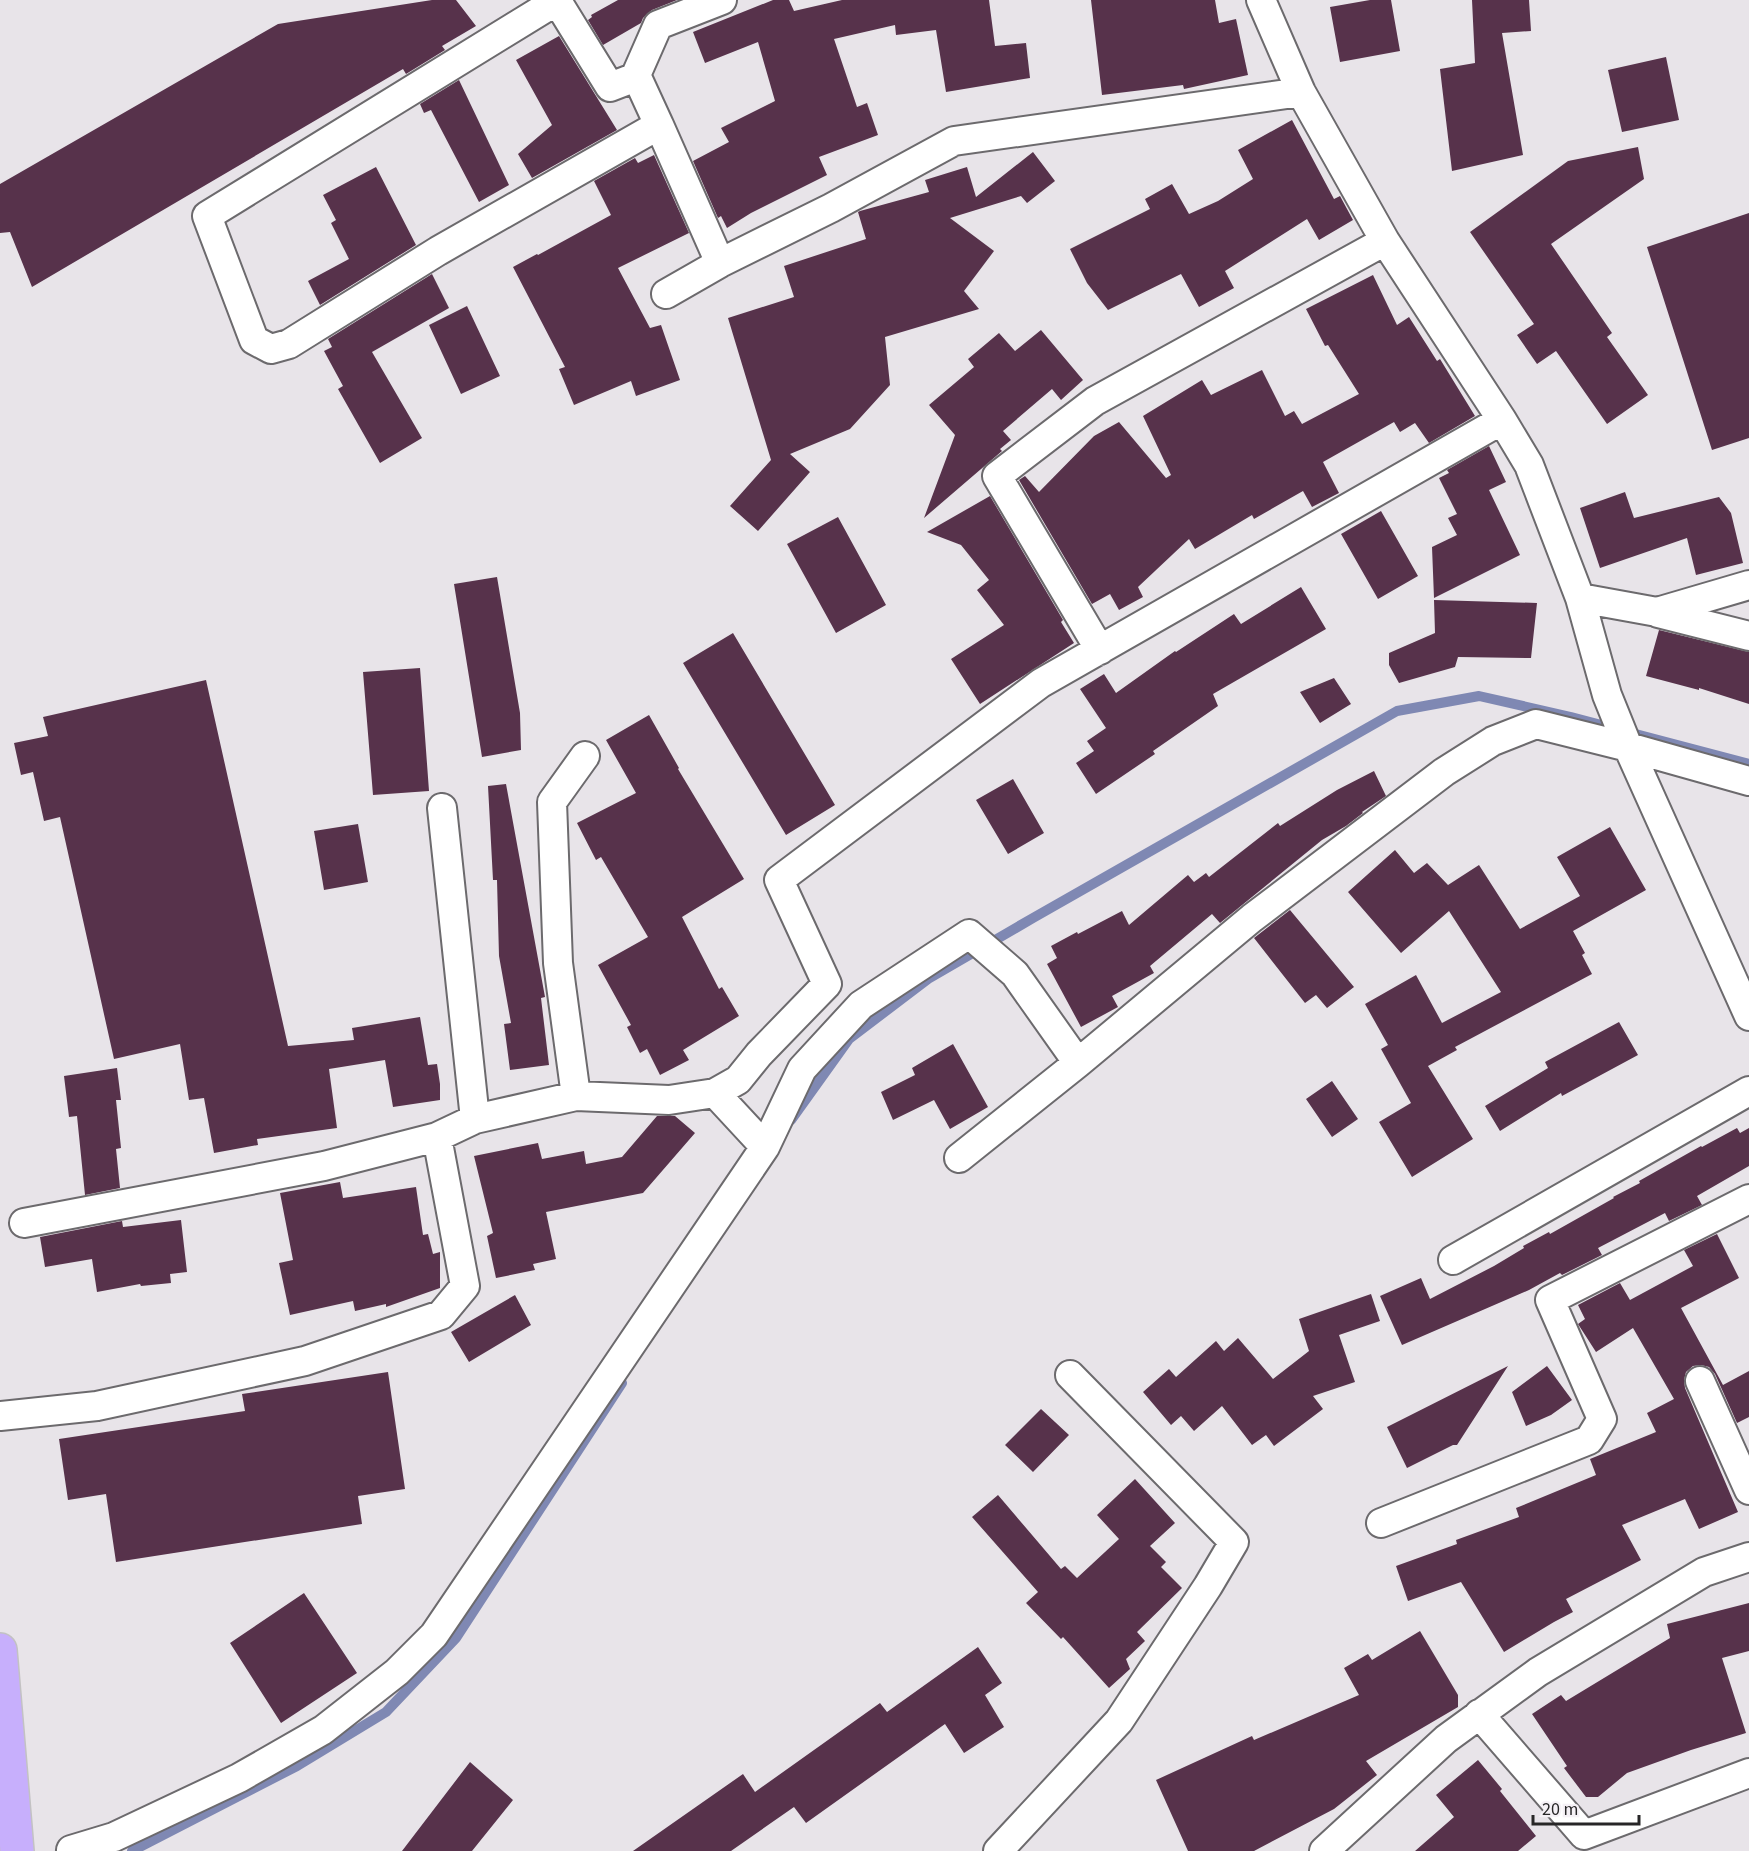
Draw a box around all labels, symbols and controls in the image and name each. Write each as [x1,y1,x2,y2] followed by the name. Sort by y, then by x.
[1533,1788,1640,1826] scale bar
[1542,1797,1578,1822] text: 20 m

